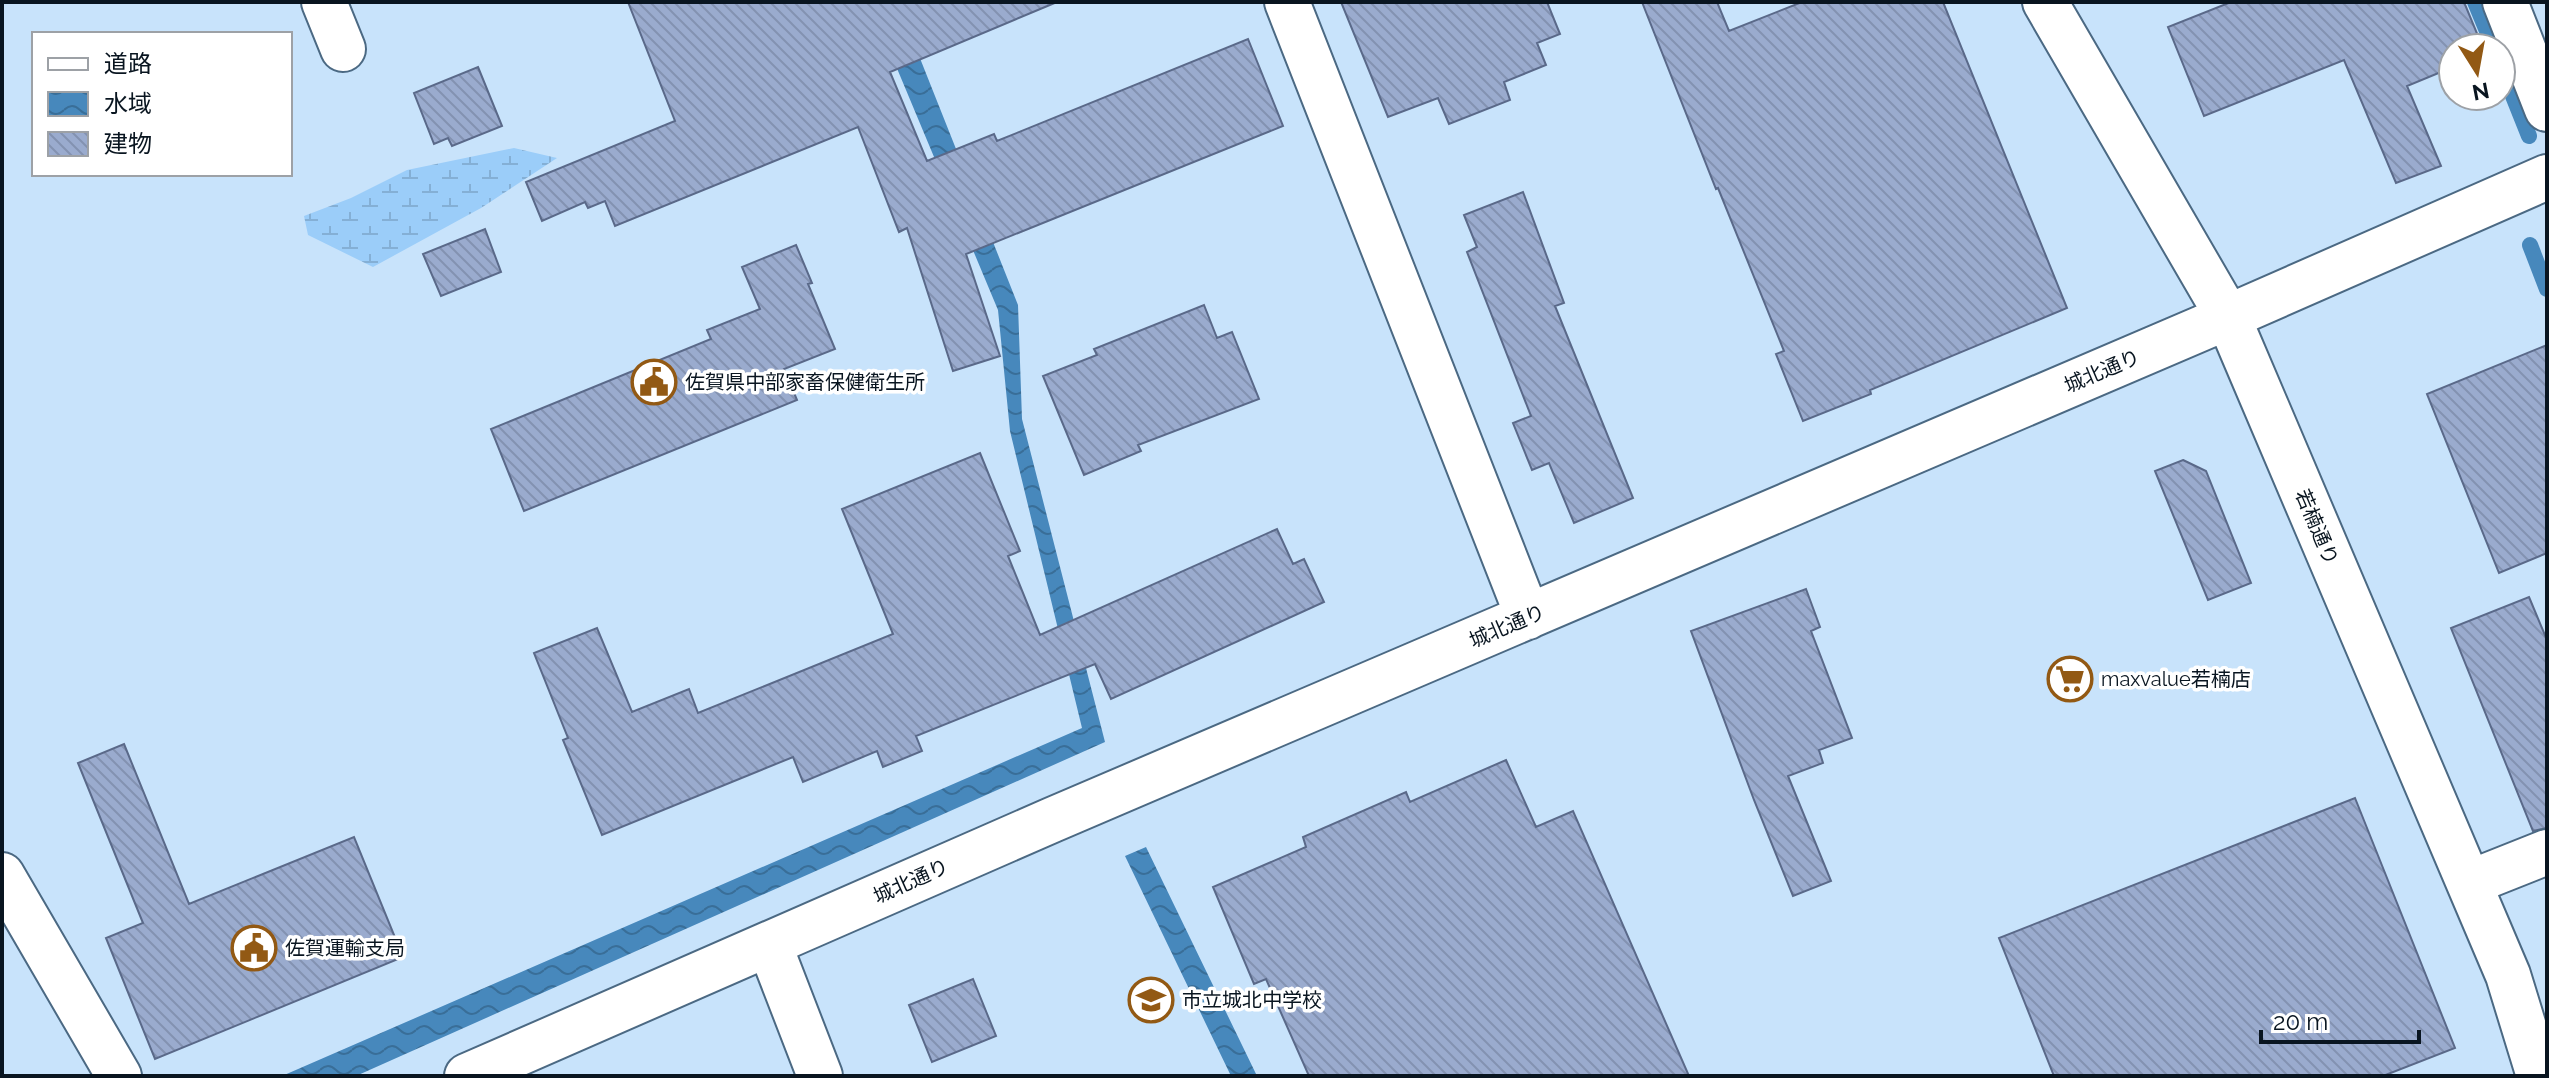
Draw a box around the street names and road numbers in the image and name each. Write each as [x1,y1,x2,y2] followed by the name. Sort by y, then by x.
[2060,344,2144,398] street label: 城北通り
[2290,485,2344,569] street label: 若楠通り
[1465,599,1549,653] street label: 城北通り
[870,854,952,908] street label: 城北通り

